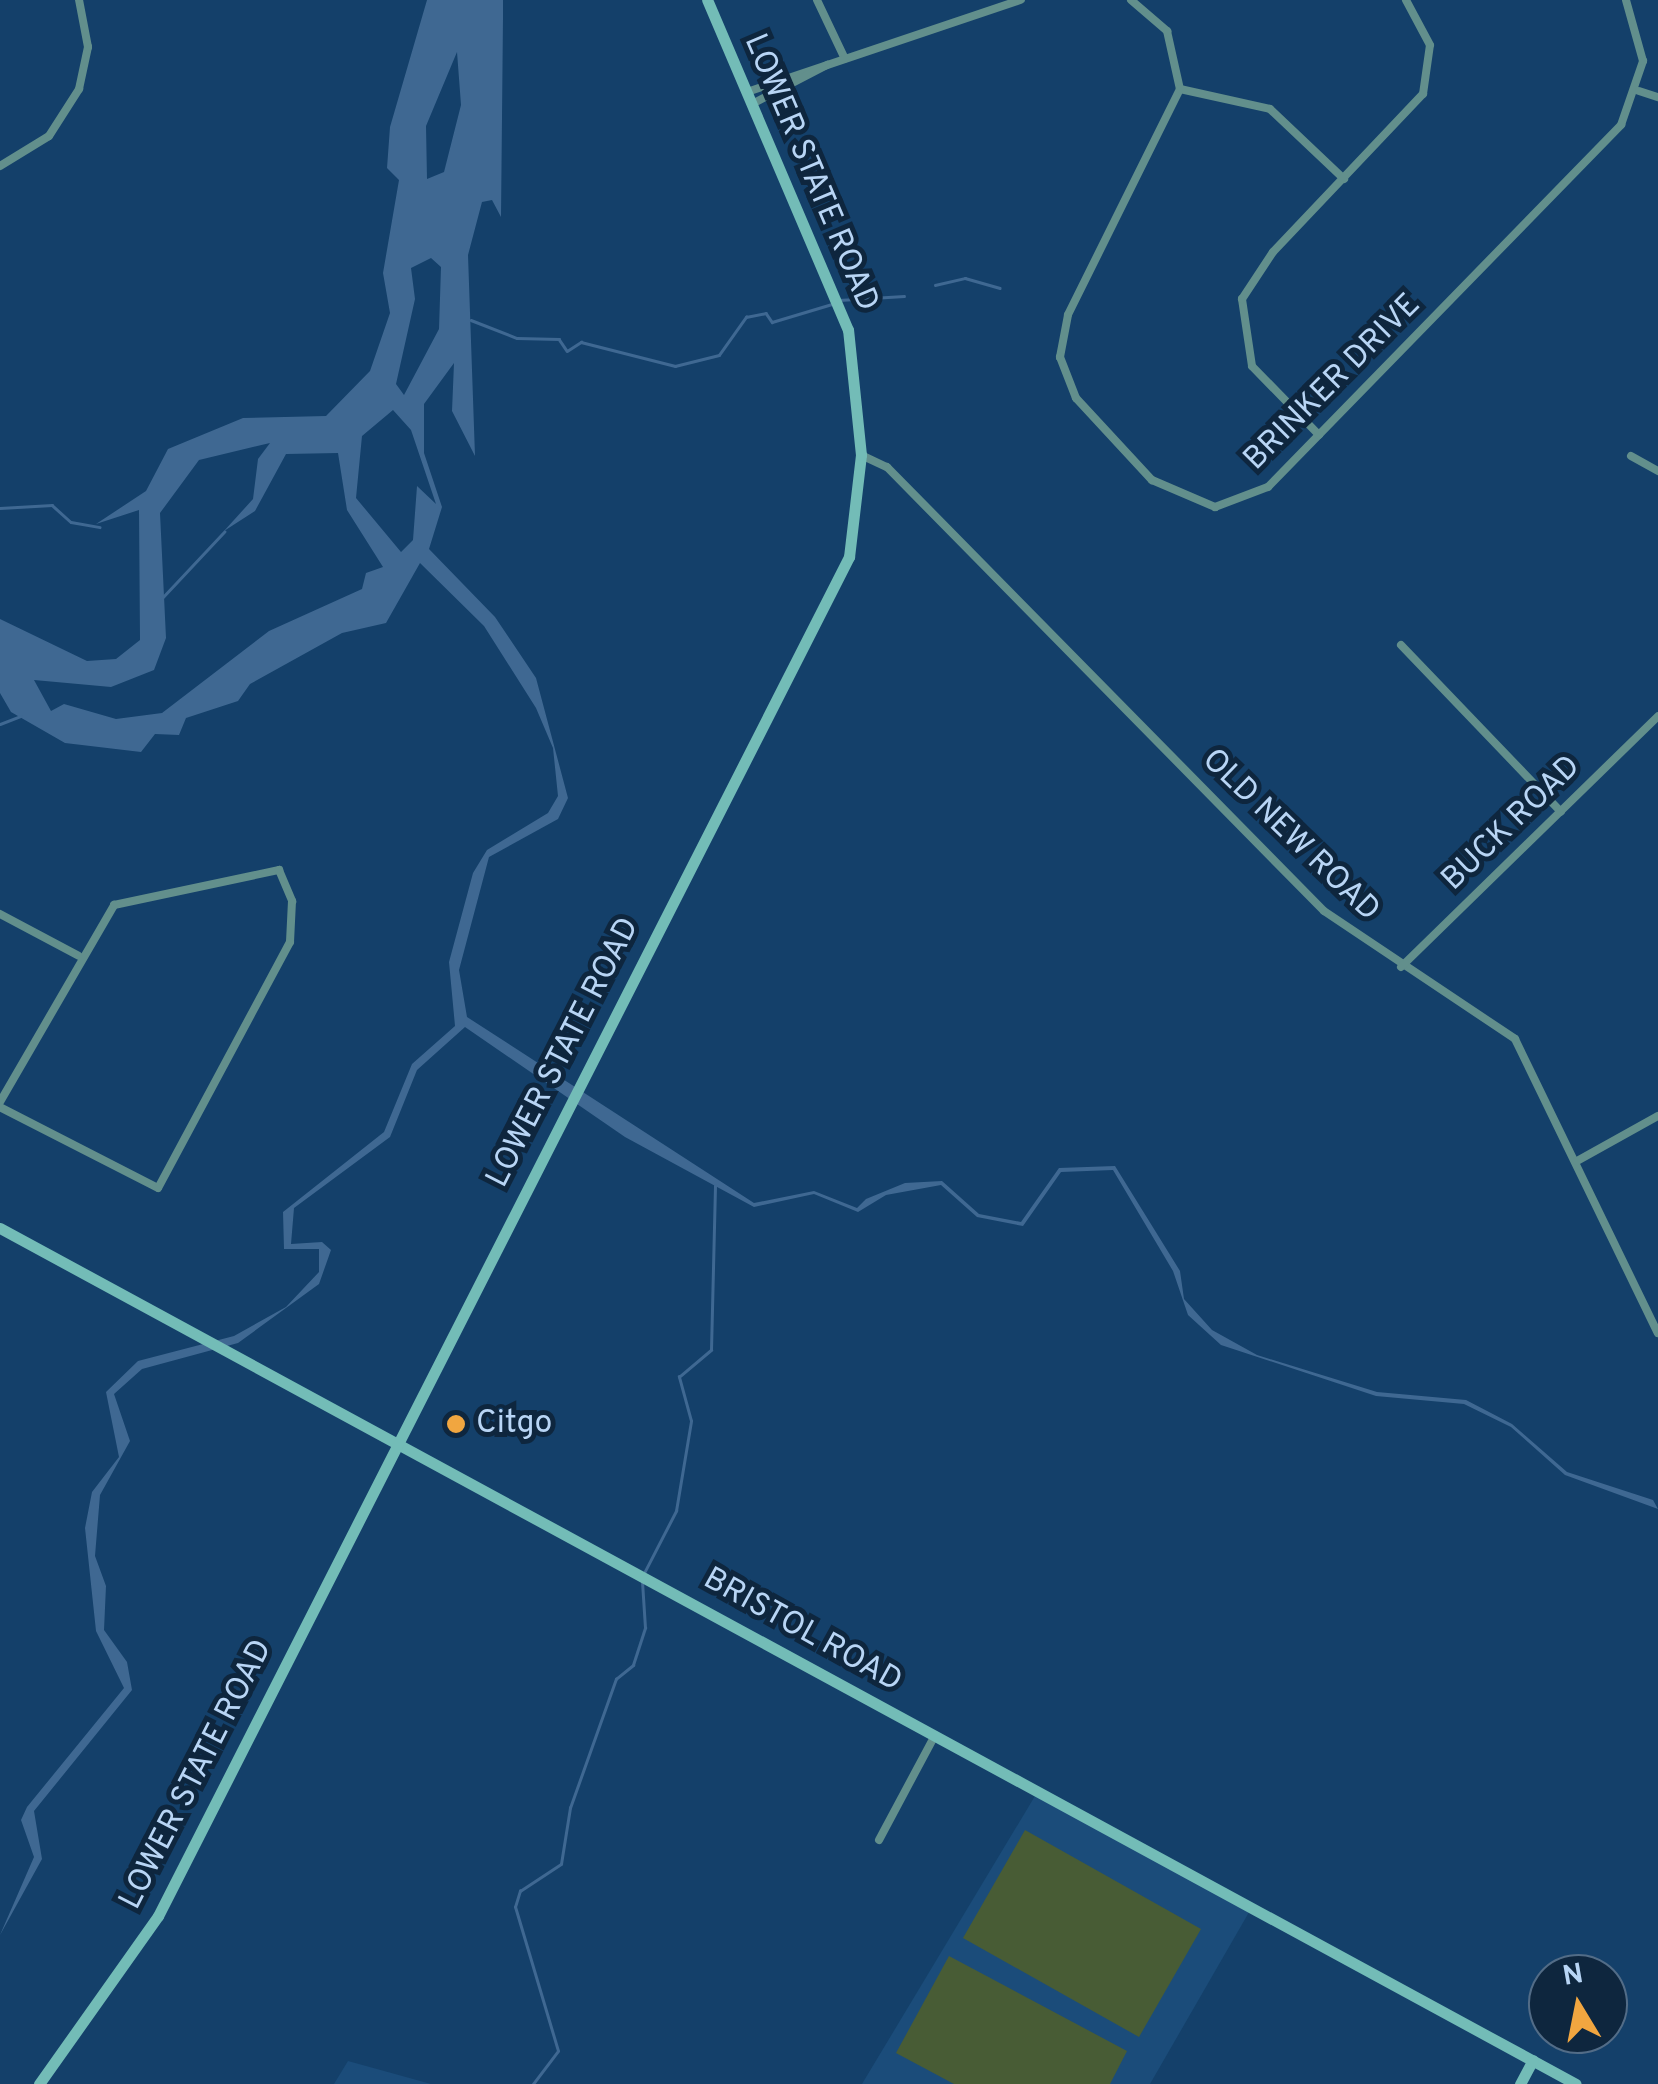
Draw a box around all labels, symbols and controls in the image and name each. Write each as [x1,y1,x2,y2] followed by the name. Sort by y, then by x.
[734,29,886,317] street label: LOWER STATE ROAD
[1237,287,1429,479] street label: BRINKER DRIVE
[1193,741,1387,931] street label: OLD NEW ROAD
[1435,748,1589,900] street label: BUCK ROAD
[479,912,649,1194] street label: LOWER STATE ROAD
[476,1405,552,1443] place label: Citgo
[445,1413,467,1435] marker: Citgo
[696,1560,908,1702] street label: BRISTOL ROAD
[112,1634,282,1916] street label: LOWER STATE ROAD
[1528,1954,1628,2054] north arrow
[1560,1957,1586,1996] text: N

